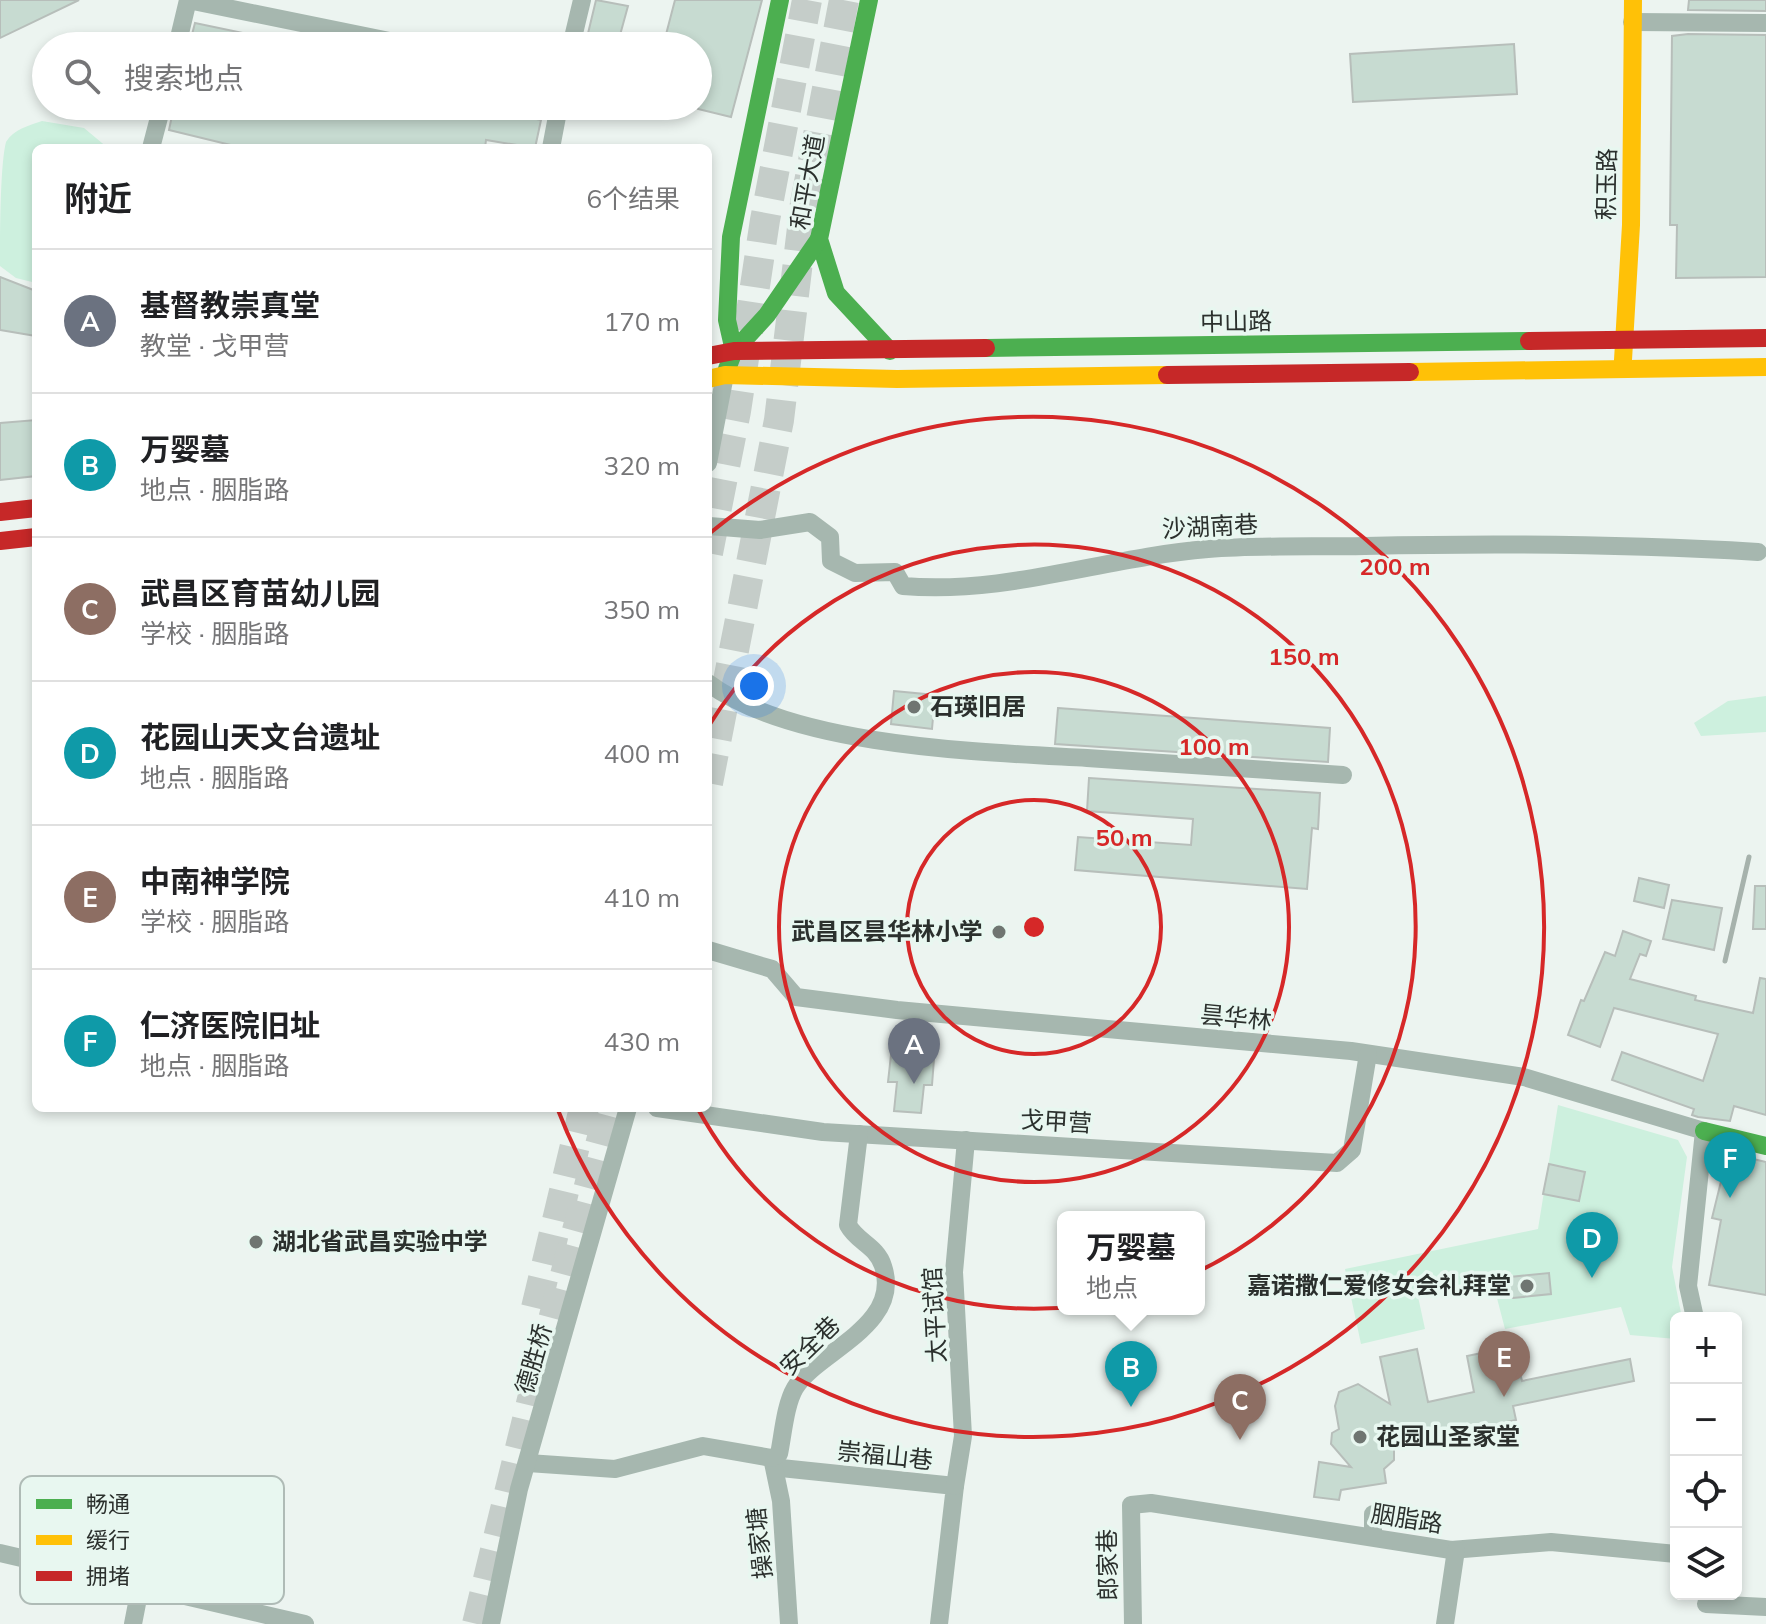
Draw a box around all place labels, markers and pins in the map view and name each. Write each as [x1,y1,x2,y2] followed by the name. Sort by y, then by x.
[930,691,1026,721] place label: 石瑛旧居
[905,698,923,716] marker: 石瑛旧居
[1020,913,1048,941] centre of rings
[791,916,983,946] place label: 武昌区昙华林小学
[990,923,1008,941] marker: 武昌区昙华林小学
[888,1018,940,1084] pin: A
[1704,1132,1756,1198] pin: F
[1566,1212,1618,1278] pin: D
[272,1226,488,1256] place label: 湖北省武昌实验中学
[247,1233,265,1251] marker: 湖北省武昌实验中学
[1247,1270,1511,1300] place label: 嘉诺撒仁爱修女会礼拜堂
[1518,1277,1536,1295] marker: 嘉诺撒仁爱修女会礼拜堂
[1478,1331,1530,1397] pin: E
[1105,1341,1157,1407] pin: B
[1214,1374,1266,1440] pin: C
[1376,1421,1520,1451] place label: 花园山圣家堂
[1351,1428,1369,1446] marker: 花园山圣家堂

